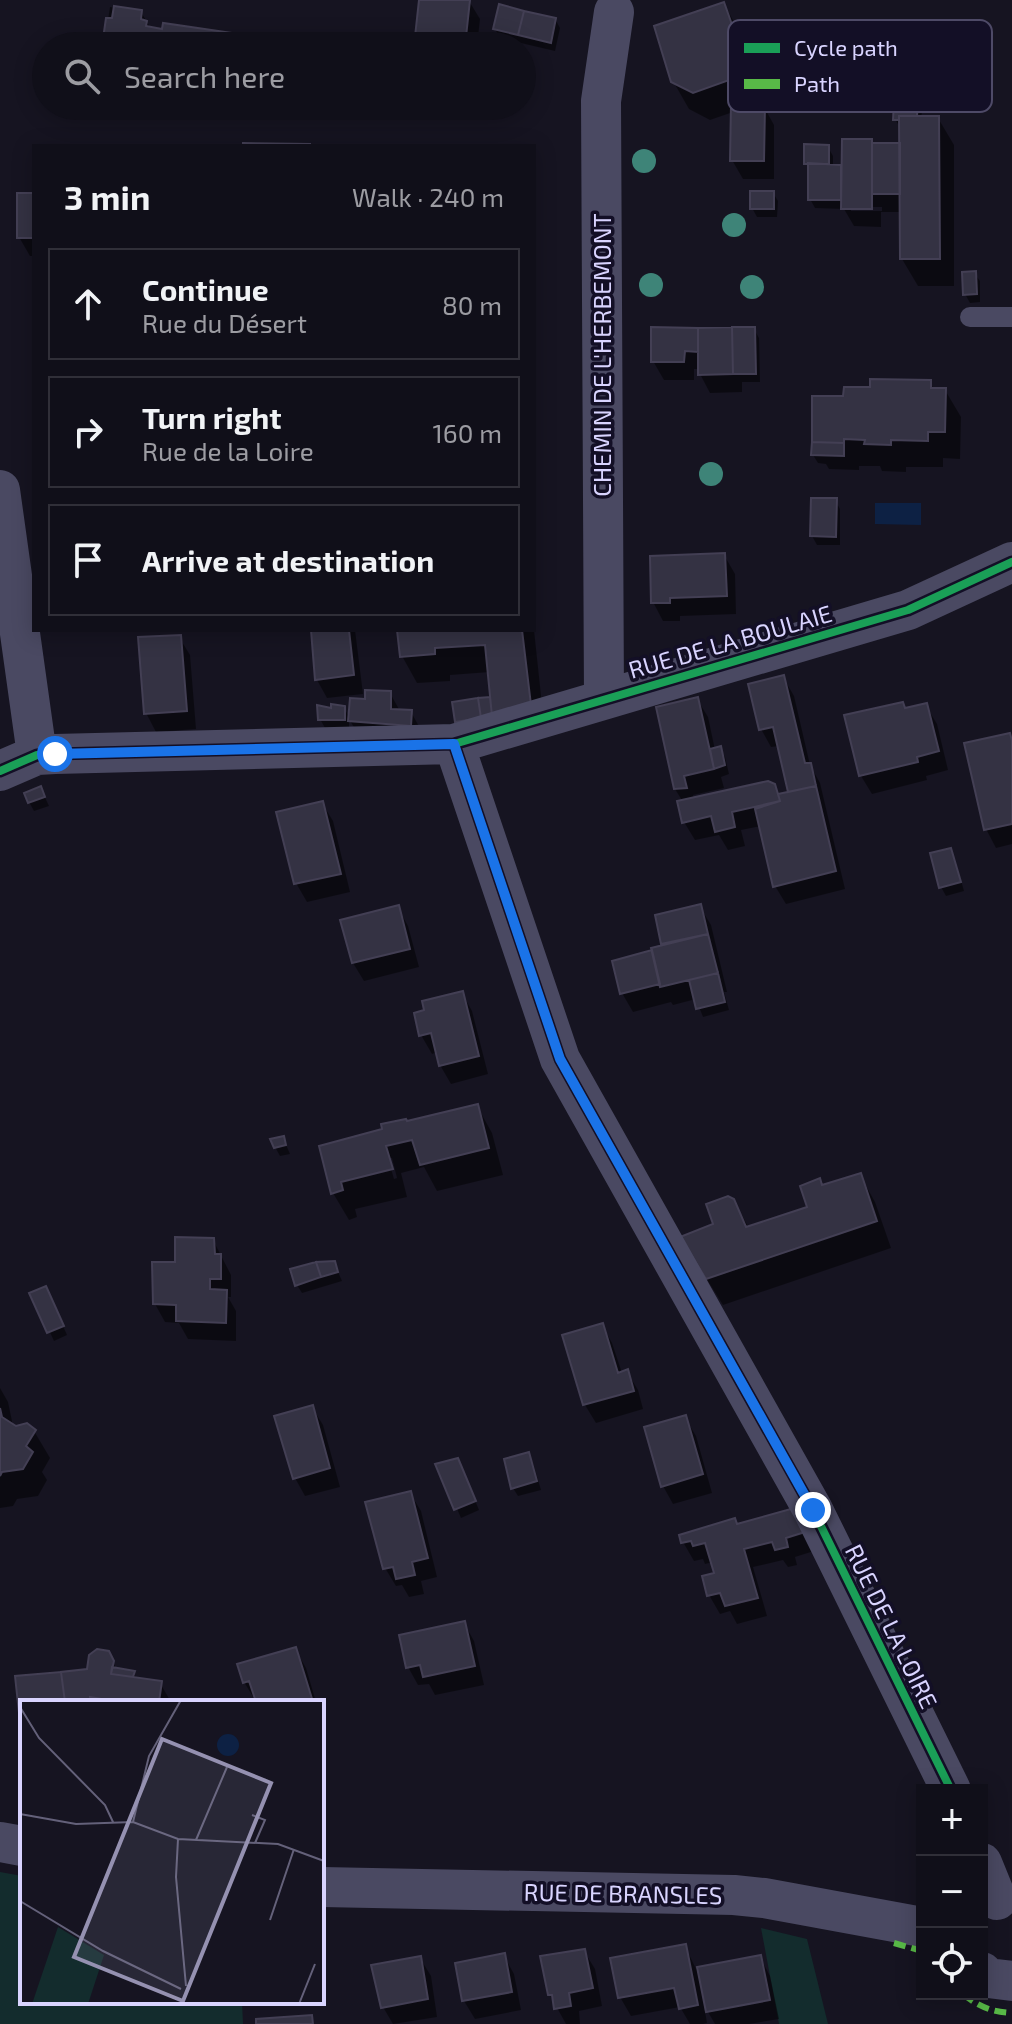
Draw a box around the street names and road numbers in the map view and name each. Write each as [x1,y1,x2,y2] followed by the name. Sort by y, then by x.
[587,213,616,497] street label: CHEMIN DE L'HERBEMONT
[625,598,835,684] street label: RUE DE LA BOULAIE
[840,1539,944,1713] street label: RUE DE LA LOIRE
[523,1877,723,1909] street label: RUE DE BRANSLES

